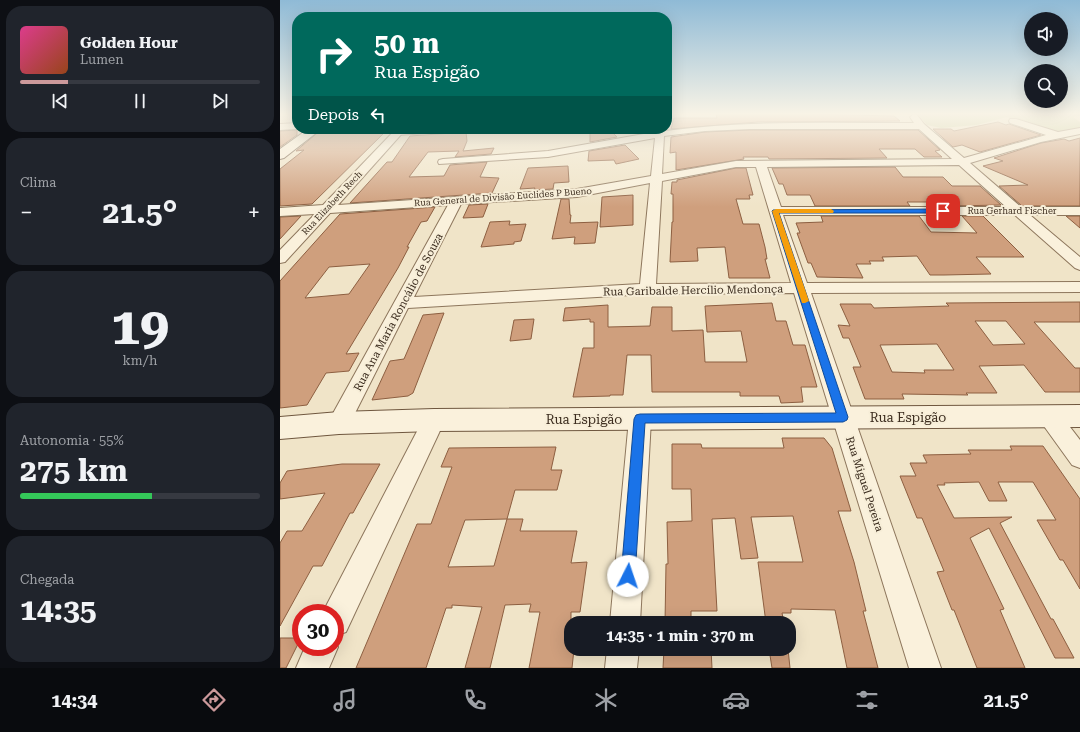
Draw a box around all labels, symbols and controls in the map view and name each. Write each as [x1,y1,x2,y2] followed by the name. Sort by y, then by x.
[1024,12,1068,108] map controls
[1024,12,1068,56] button: sound
[374,27,439,60] text: 50 m
[308,28,360,80] icon: right
[80,34,178,52] text: Golden Hour
[80,52,124,67] text: Lumen
[374,61,480,82] text: Rua Espigão
[1024,64,1068,108] button: search
[49,90,71,112] icon: previous
[129,90,151,112] icon: pause
[209,90,231,112] icon: next
[367,104,389,126] icon: left
[308,106,359,124] text: Depois
[300,169,364,237] street label: Rua Elizabeth Rech
[20,175,56,190] text: Clima
[414,186,593,208] street label: Rua General de Divisão Euclides P Bueno
[926,194,960,228] pin
[103,195,177,230] text: 21.5°
[20,200,32,225] text: −
[248,200,260,225] text: +
[932,200,954,222] icon: arrive
[967,206,1057,216] street label: Rua Gerhard Fischer
[351,231,446,394] street label: Rua Ana Maria Roncálio de Souza
[603,282,783,299] street label: Rua Garibalde Hercílio Mendonça
[111,296,169,357] text: 19
[123,353,157,368] text: km/h
[870,410,946,425] street label: Rua Espigão
[546,412,622,427] street label: Rua Espigão
[20,433,124,448] text: Autonomia · 55%
[843,435,886,533] street label: Rua Miguel Pereira
[20,453,128,488] text: 275 km
[607,555,649,597] position arrow
[20,572,74,587] text: Chegada
[20,592,97,627] text: 14:35
[292,604,344,656] speed limit sign: 30
[606,627,754,645] text: 14:35 · 1 min · 370 m
[200,686,228,714] icon: directions
[331,686,359,714] icon: music
[461,686,489,714] icon: phone
[592,686,620,714] icon: climate
[722,686,750,714] icon: car
[853,686,881,714] icon: filters
[51,690,97,711] text: 14:34
[984,690,1029,711] text: 21.5°

